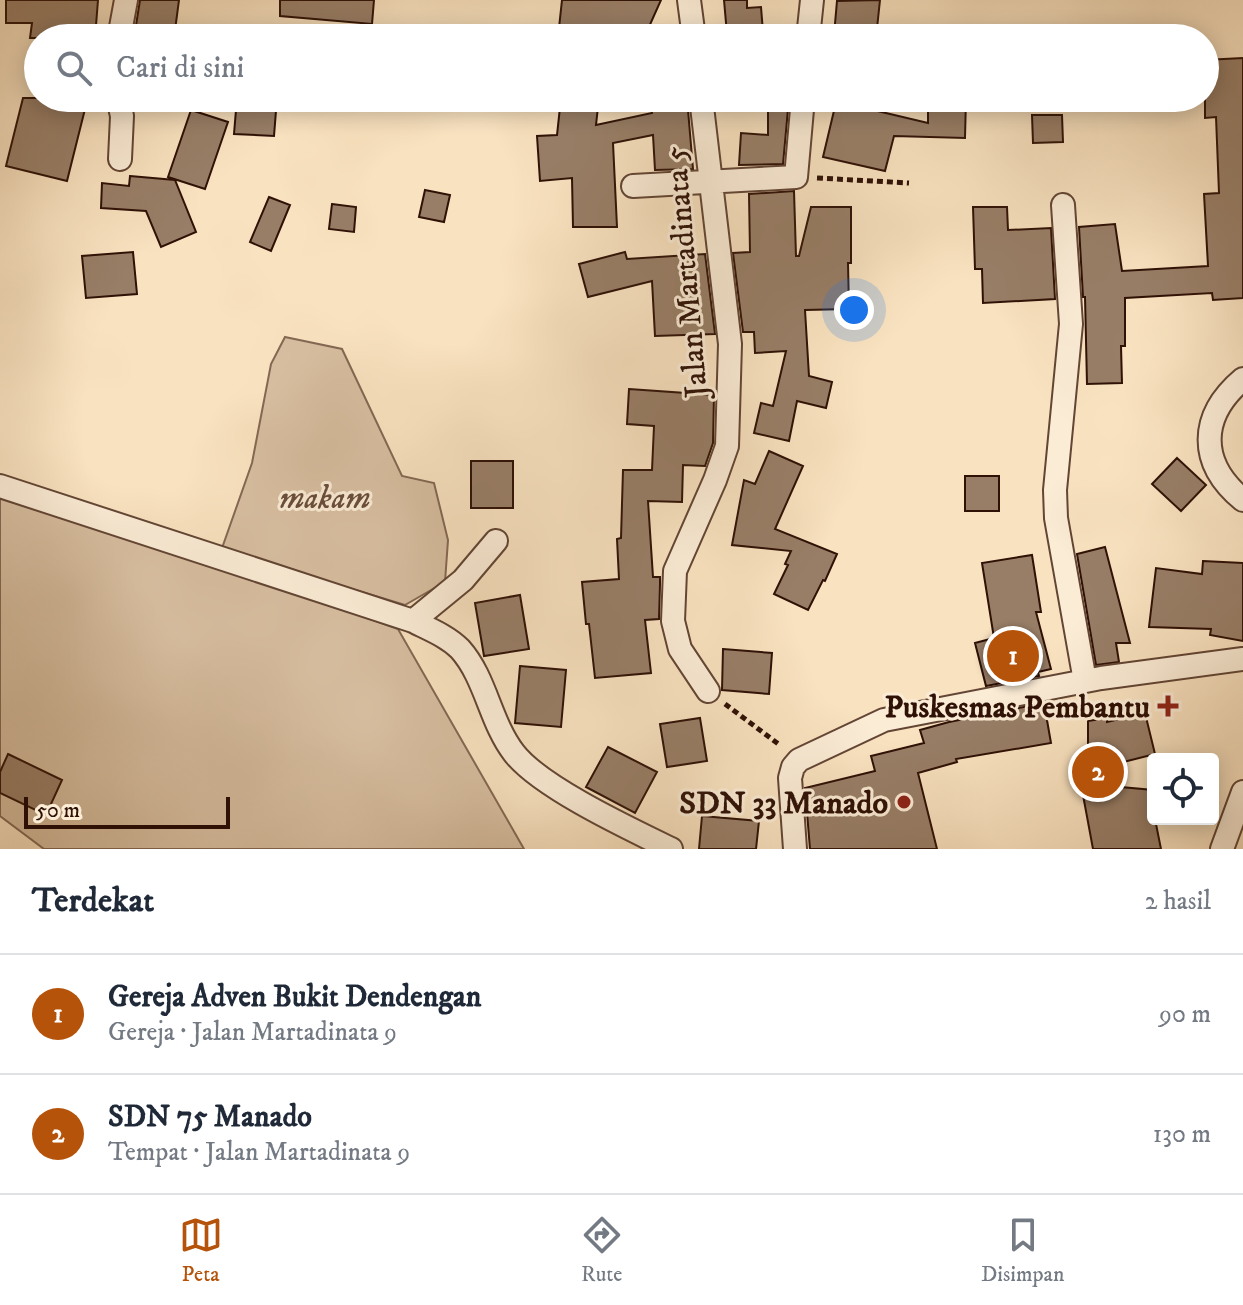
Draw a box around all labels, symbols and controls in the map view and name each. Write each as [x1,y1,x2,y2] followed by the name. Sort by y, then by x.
[24,24,1219,112] search box
[52,46,96,90] icon: search
[116,50,244,87] text: Cari di sini
[656,144,718,402] street label: Jalan Martadinata 5
[834,290,874,330] your location
[279,479,371,519] park label: makam
[987,626,1039,686] pin: 1
[884,688,1150,728] place label: Puskesmas Pembantu
[1157,695,1179,717] marker: Puskesmas Pembantu
[1072,742,1124,802] pin: 2
[1147,753,1219,825] map controls
[1147,753,1219,825] button: locate
[679,784,888,824] place label: SDN 33 Manado
[24,793,230,829] scale bar
[895,793,913,811] marker: SDN 33 Manado
[36,797,80,824] text: 50 m
[32,880,154,922] text: Terdekat
[1145,885,1211,918] text: 2 hasil
[108,979,481,1016] text: Gereja Adven Bukit Dendengan
[53,998,63,1031] text: 1
[1159,998,1211,1031] text: 90 m
[108,1016,397,1049] text: Gereja · Jalan Martadinata 9
[108,1099,312,1136] text: SDN 75 Manado
[52,1118,64,1151] text: 2
[1153,1118,1211,1151] text: 130 m
[108,1136,410,1169] text: Tempat · Jalan Martadinata 9
[179,1213,223,1288] tab: Peta
[580,1213,624,1288] tab: Rute
[981,1213,1064,1288] tab: Disimpan

